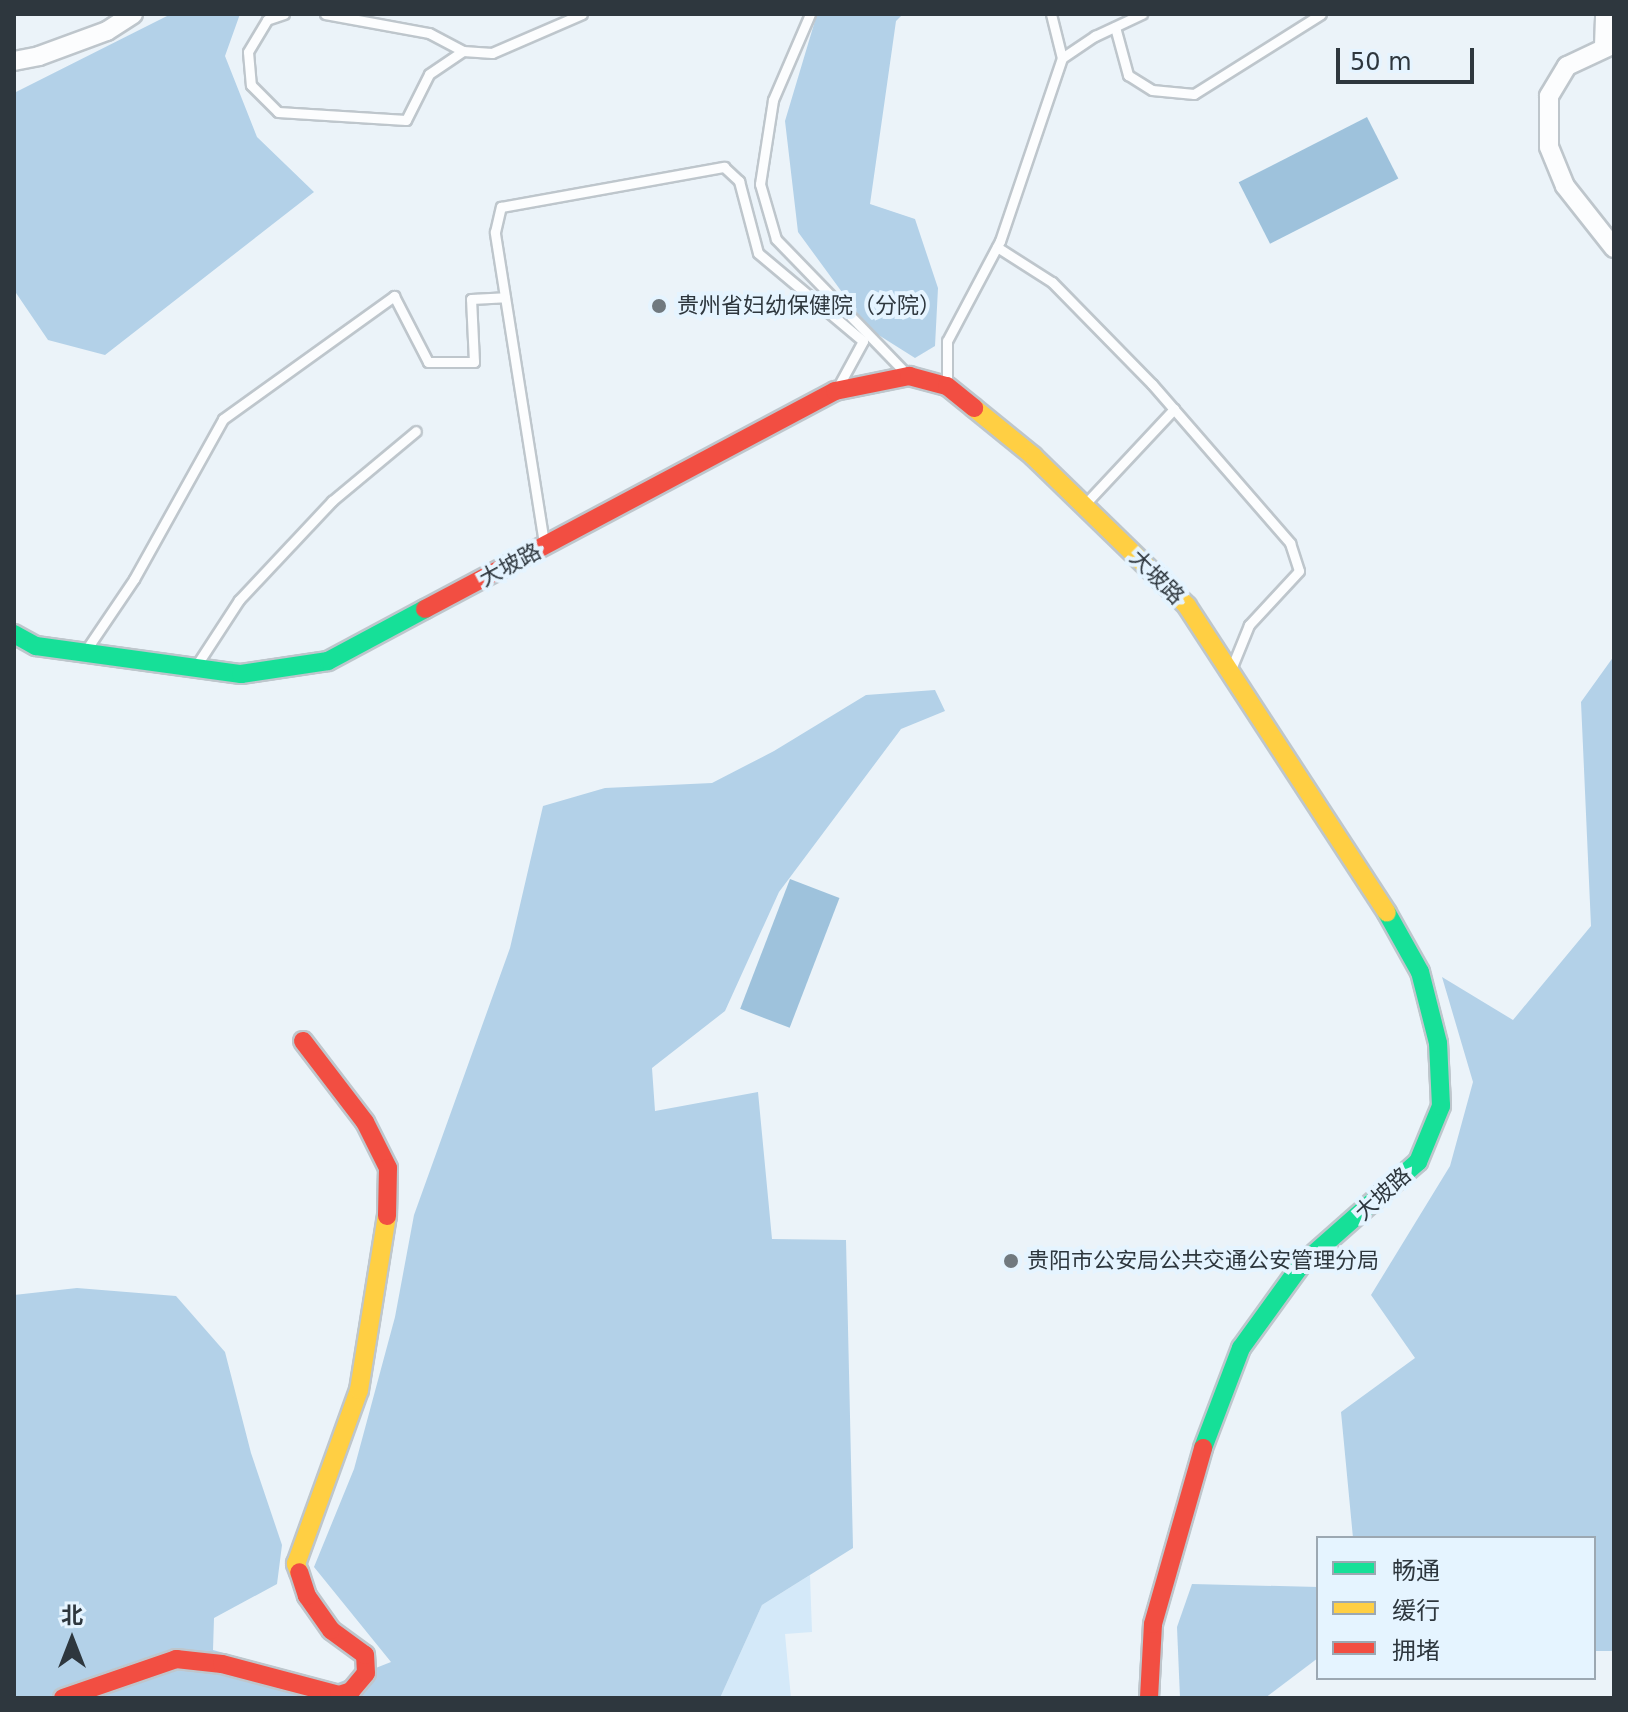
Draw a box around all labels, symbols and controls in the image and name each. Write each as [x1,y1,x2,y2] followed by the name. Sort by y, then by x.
[1340,32,1478,82] scale bar
[1350,48,1412,76] text: 50 m
[677,293,941,319] place label: 贵州省妇幼保健院（分院）
[648,295,670,317] marker: 贵州省妇幼保健院（分院）
[475,538,545,592] street label: 大坡路
[1124,544,1190,610] street label: 大坡路
[1350,1162,1416,1226] street label: 大坡路
[1027,1248,1379,1274] place label: 贵阳市公安局公共交通公安管理分局
[1002,1252,1020,1270] marker: 贵阳市公安局公共交通公安管理分局
[1316,1536,1596,1680] legend
[1392,1557,1440,1585] text: 畅通
[1392,1597,1440,1625] text: 缓行
[32,1600,112,1680] north arrow
[61,1603,83,1628] text: 北
[1392,1637,1440,1665] text: 拥堵

